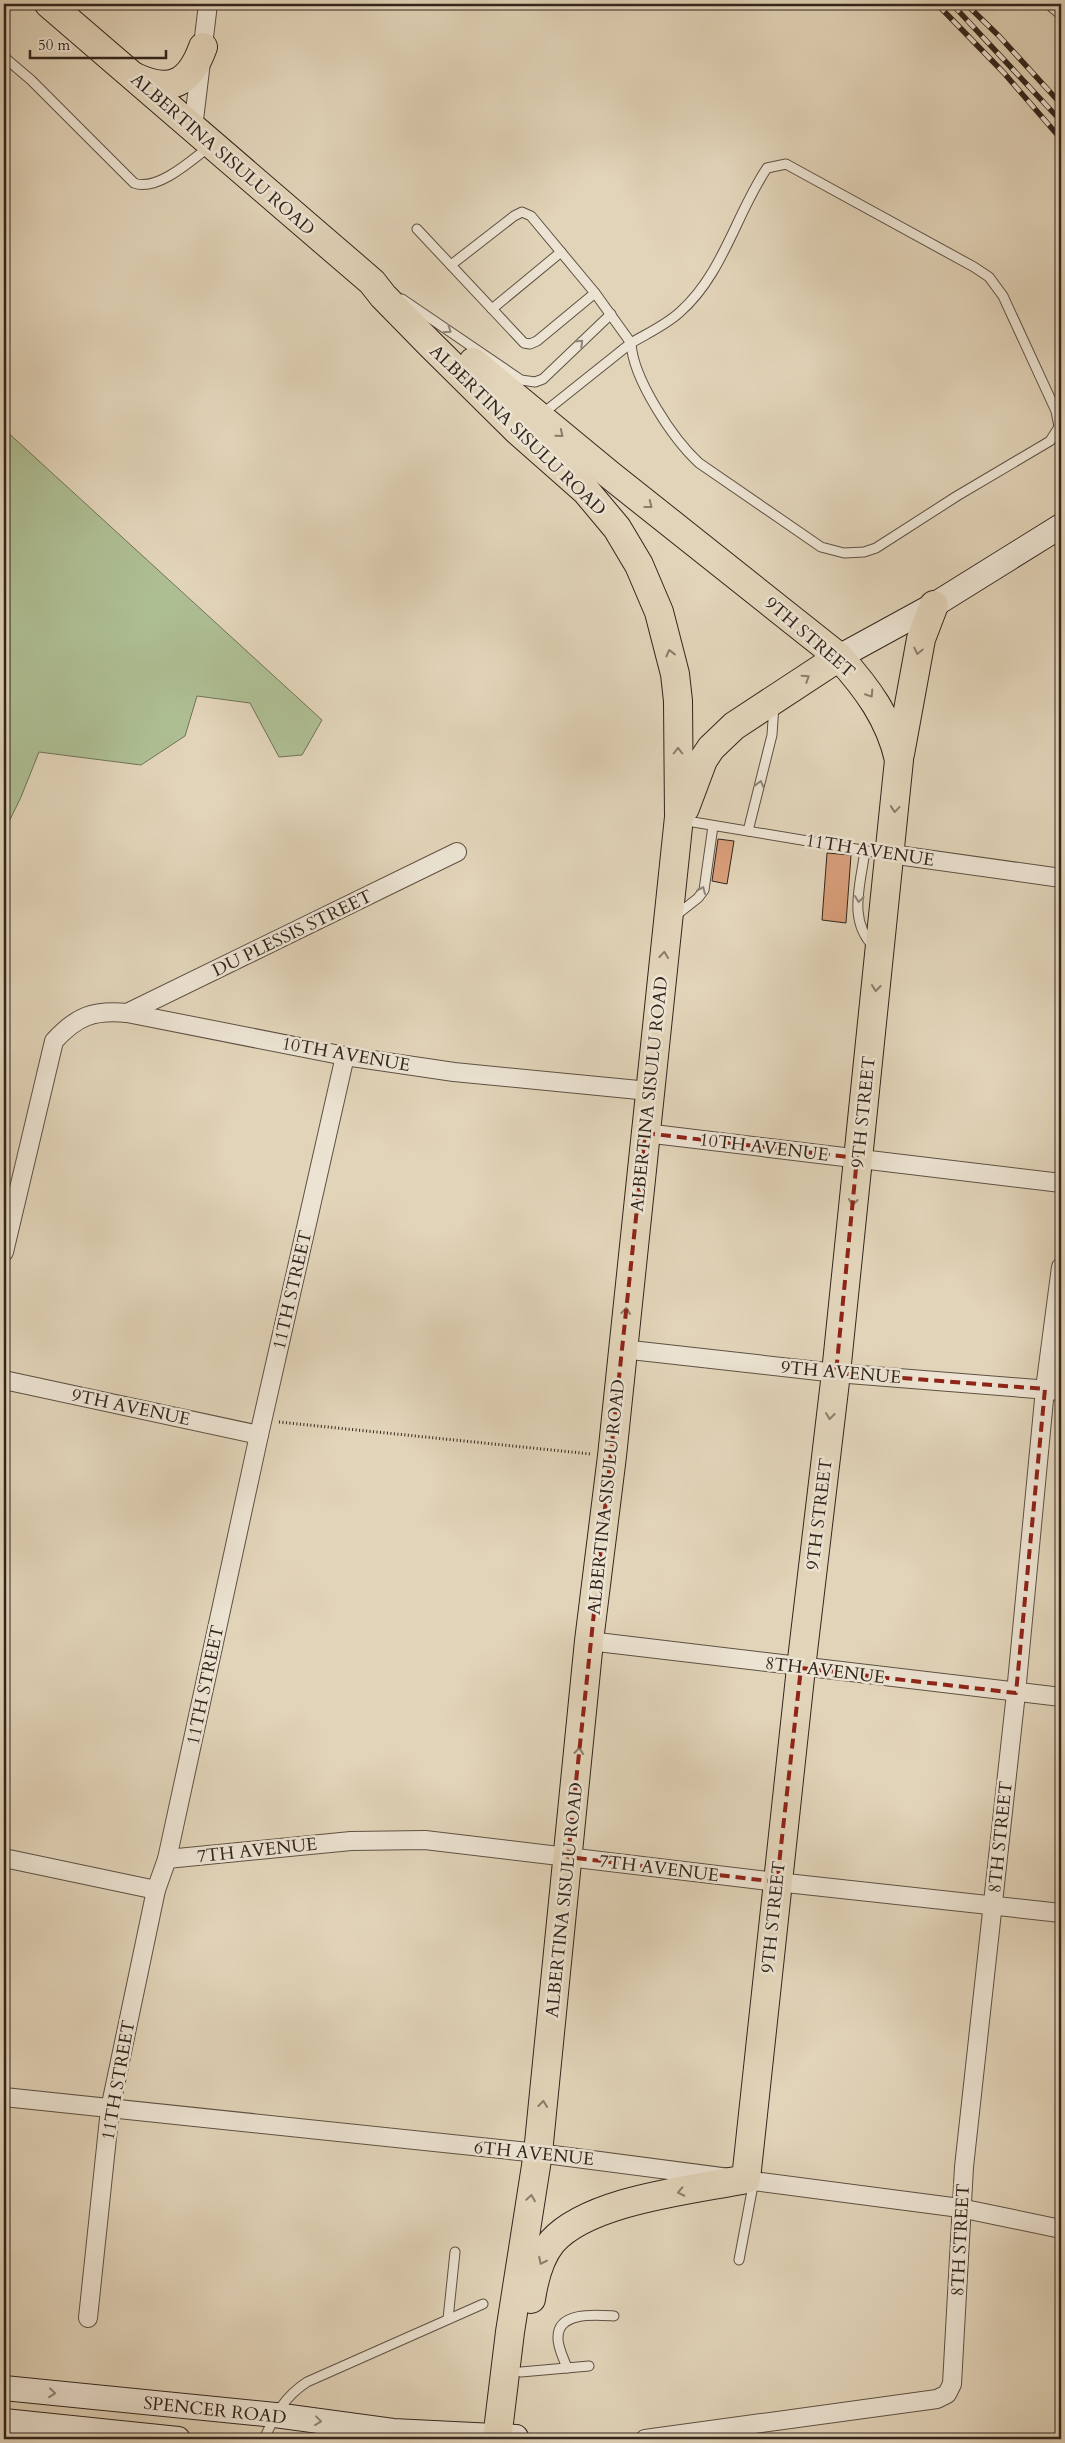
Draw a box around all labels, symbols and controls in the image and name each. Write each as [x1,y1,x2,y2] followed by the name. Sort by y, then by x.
[30,28,166,60] scale bar
[38,35,70,55] text: 50 m
[125,67,320,241] street label: ALBERTINA SISULU ROAD
[443,324,452,333] one-way arrow
[424,339,611,522] street label: ALBERTINA SISULU ROAD
[574,340,583,349] one-way arrow
[554,428,563,437] one-way arrow
[643,500,652,509] one-way arrow
[759,591,860,684] street label: 9TH STREET
[913,646,924,655] one-way arrow
[665,649,676,658] one-way arrow
[801,675,810,685] one-way arrow
[864,689,873,698] one-way arrow
[673,746,683,754] one-way arrow
[754,780,765,789] one-way arrow
[890,805,901,813] one-way arrow
[804,828,936,873] street label: 11TH AVENUE
[208,884,376,983] street label: DU PLESSIS STREET
[695,886,705,895] one-way arrow
[854,895,865,903] one-way arrow
[658,950,669,958] one-way arrow
[625,975,674,1213] street label: ALBERTINA SISULU ROAD
[871,984,882,992] one-way arrow
[280,1031,412,1078] street label: 10TH AVENUE
[845,1055,882,1169] street label: 9TH STREET
[698,1127,830,1168] street label: 10TH AVENUE
[848,1198,859,1206] one-way arrow
[267,1228,318,1352] street label: 11TH STREET
[620,1307,631,1315] one-way arrow
[780,1355,902,1390] street label: 9TH AVENUE
[582,1378,631,1616] street label: ALBERTINA SISULU ROAD
[69,1383,192,1432] street label: 9TH AVENUE
[826,1411,836,1420] one-way arrow
[800,1457,839,1571] street label: 9TH STREET
[181,1623,230,1747] street label: 11TH STREET
[764,1651,886,1690] street label: 8TH AVENUE
[573,1747,584,1755] one-way arrow
[982,1780,1019,1894] street label: 8TH STREET
[540,1781,589,2019] street label: ALBERTINA SISULU ROAD
[196,1832,318,1869] street label: 7TH AVENUE
[598,1849,720,1888] street label: 7TH AVENUE
[755,1860,792,1974] street label: 9TH STREET
[96,2018,141,2142] street label: 11TH STREET
[537,2100,548,2108] one-way arrow
[473,2135,595,2172] street label: 6TH AVENUE
[945,2183,976,2297] street label: 8TH STREET
[677,2187,686,2197] one-way arrow
[525,2193,535,2202] one-way arrow
[538,2255,548,2264] one-way arrow
[49,2387,57,2398] one-way arrow
[142,2391,288,2430] street label: SPENCER ROAD
[315,2415,323,2426] one-way arrow

